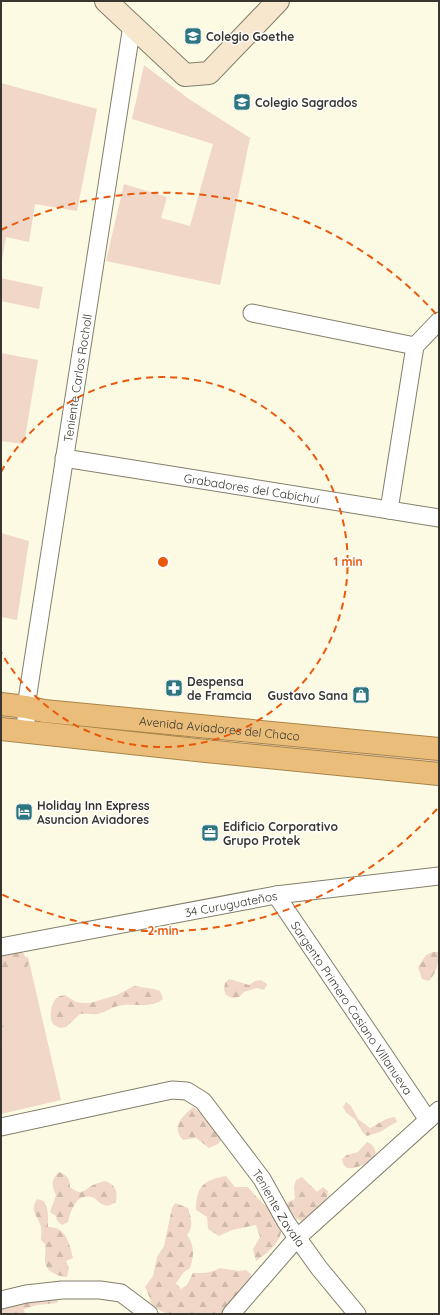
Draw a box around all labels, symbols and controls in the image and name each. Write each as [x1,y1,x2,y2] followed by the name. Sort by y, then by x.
[183,26,203,46] school or university icon: Colegio Goethe
[206,29,294,44] place label: Colegio Goethe
[232,92,252,112] school or university icon: Colegio Sagrados
[255,95,357,110] place label: Colegio Sagrados
[60,313,94,443] street label: Teniente Carlos Rocholl
[183,470,321,506] street label: Grabadores del Cabichuí
[333,554,363,569] text: 1 min
[156,555,170,569] centre of rings
[187,674,252,703] place label: Despensa de Framcia
[164,678,184,698] pharmacy icon: Despensa de Framcia
[351,685,371,705] shop icon: Gustavo Sana
[268,688,348,703] place label: Gustavo Sana
[138,713,301,743] street label: Avenida Aviadores del Chaco
[37,798,150,827] place label: Holiday Inn Express Asuncion Aviadores
[14,802,34,822] hotel icon: Holiday Inn Express Asuncion Aviadores
[223,819,338,848] place label: Edificio Corporativo Grupo Protek
[200,823,220,843] office icon: Edificio Corporativo Grupo Protek
[183,887,279,920] street label: 34 Curuguateños
[288,918,416,1097] street label: Sargento Primero Casiano Villanueva
[147,923,179,938] text: 2 min
[249,1166,309,1249] street label: Teniente Zavala

